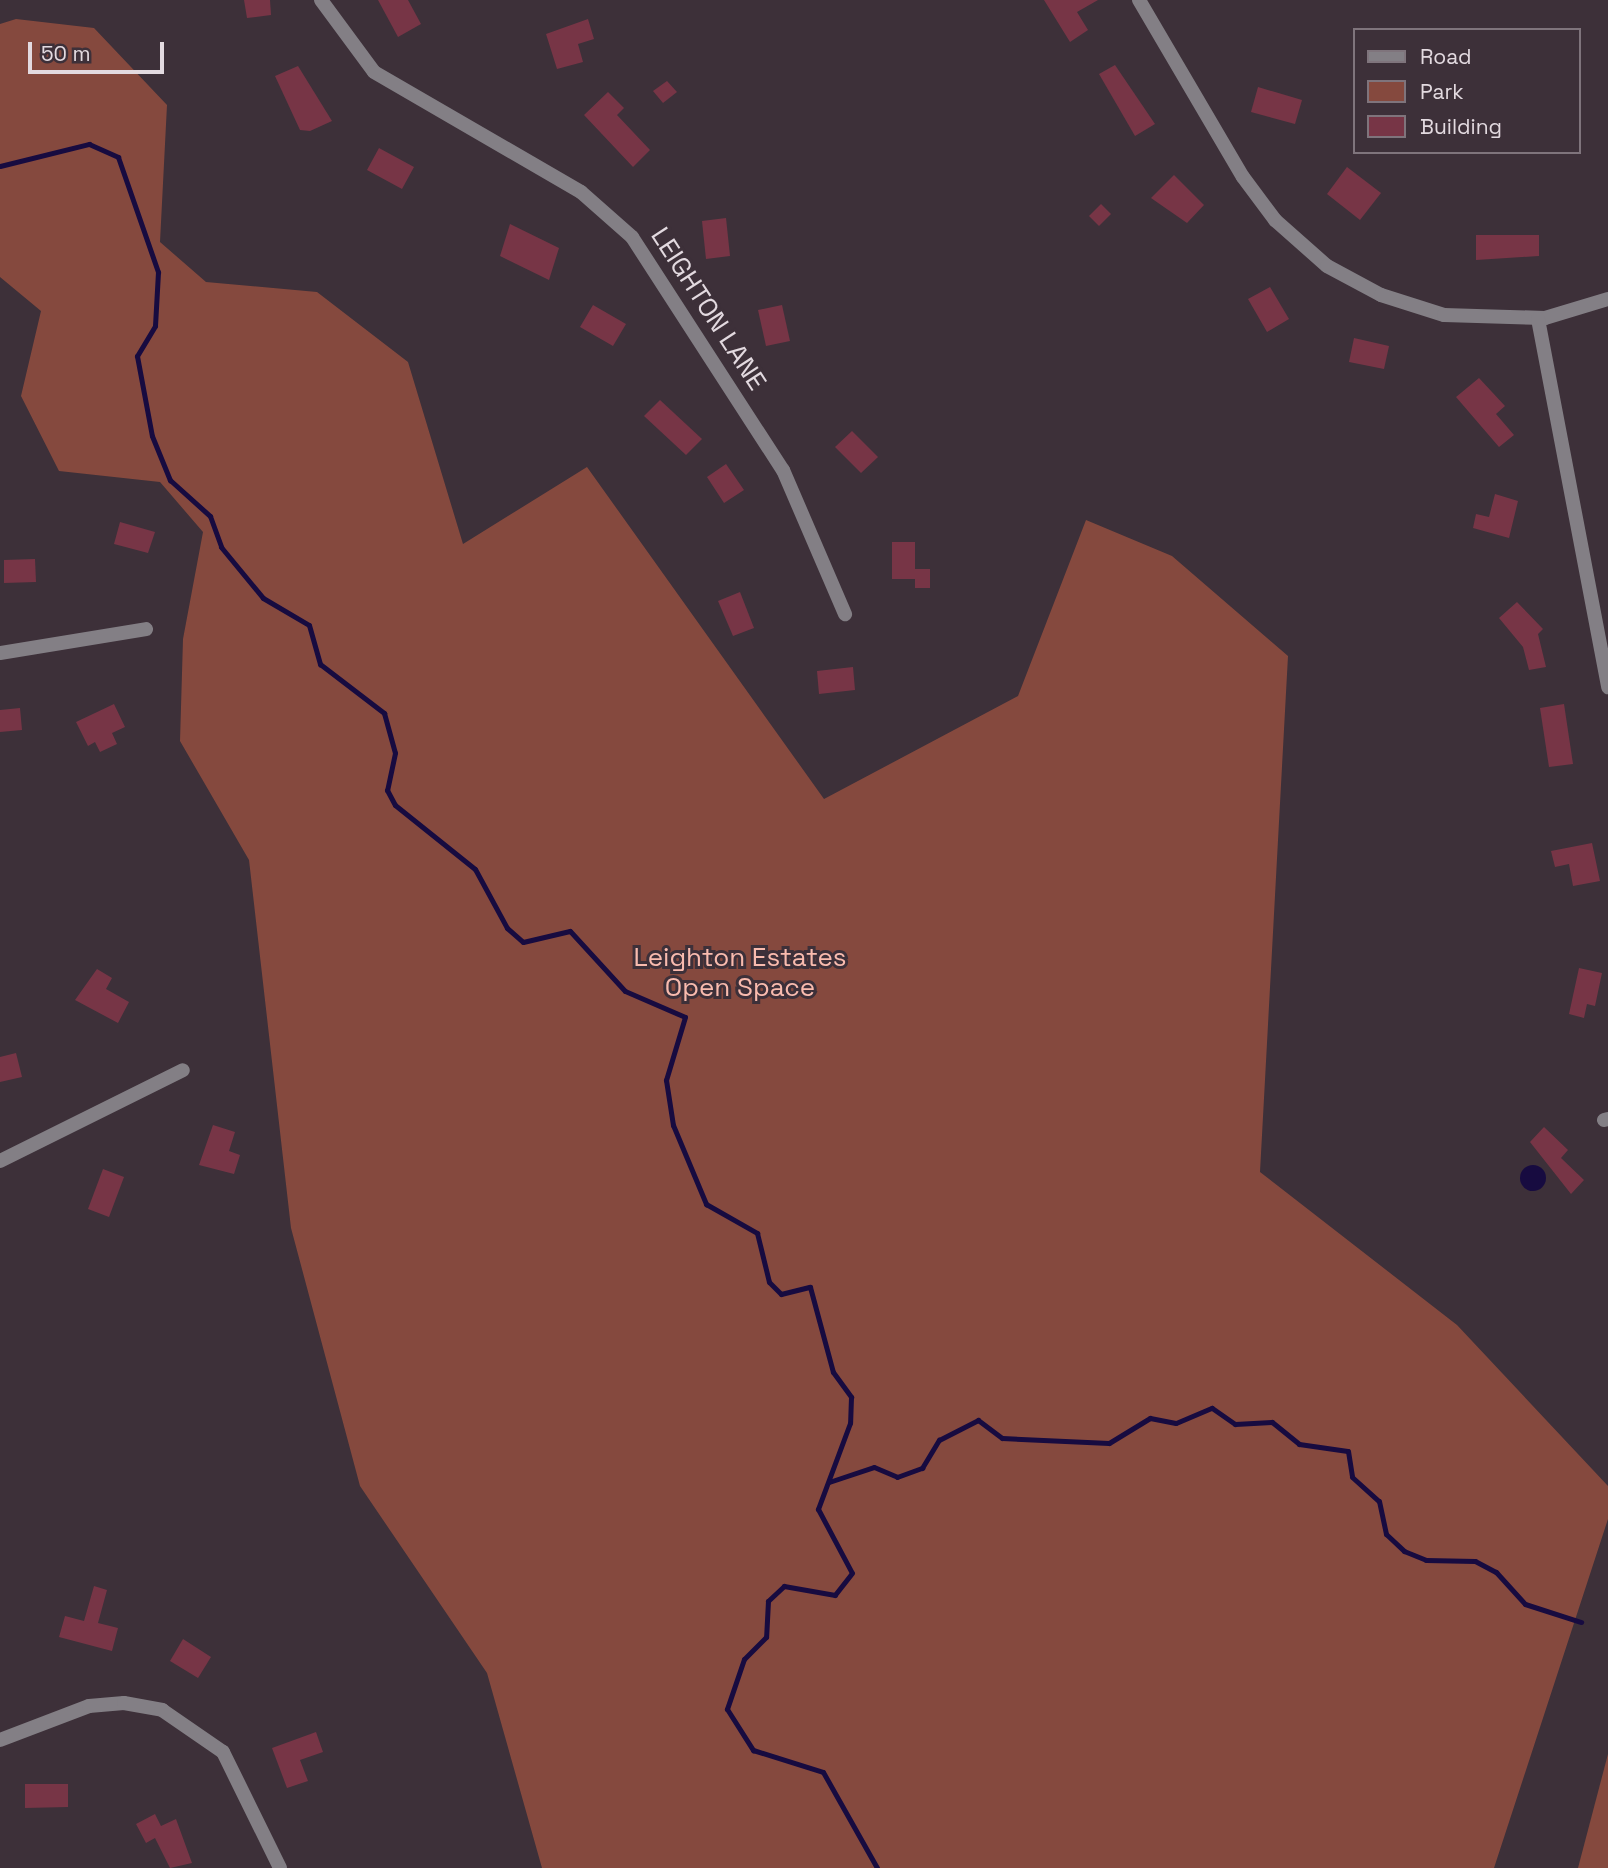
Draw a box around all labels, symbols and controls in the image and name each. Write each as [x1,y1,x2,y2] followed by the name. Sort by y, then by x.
[32,28,168,72] scale bar
[1352,28,1580,154] legend
[41,40,91,67] text: 50 m
[1420,43,1472,70] text: Road
[1420,78,1464,105] text: Park
[1420,113,1502,140] text: Building
[644,222,772,396] street label: LEIGHTON LANE
[634,942,846,1004] park label: Leighton Estates Open Space

